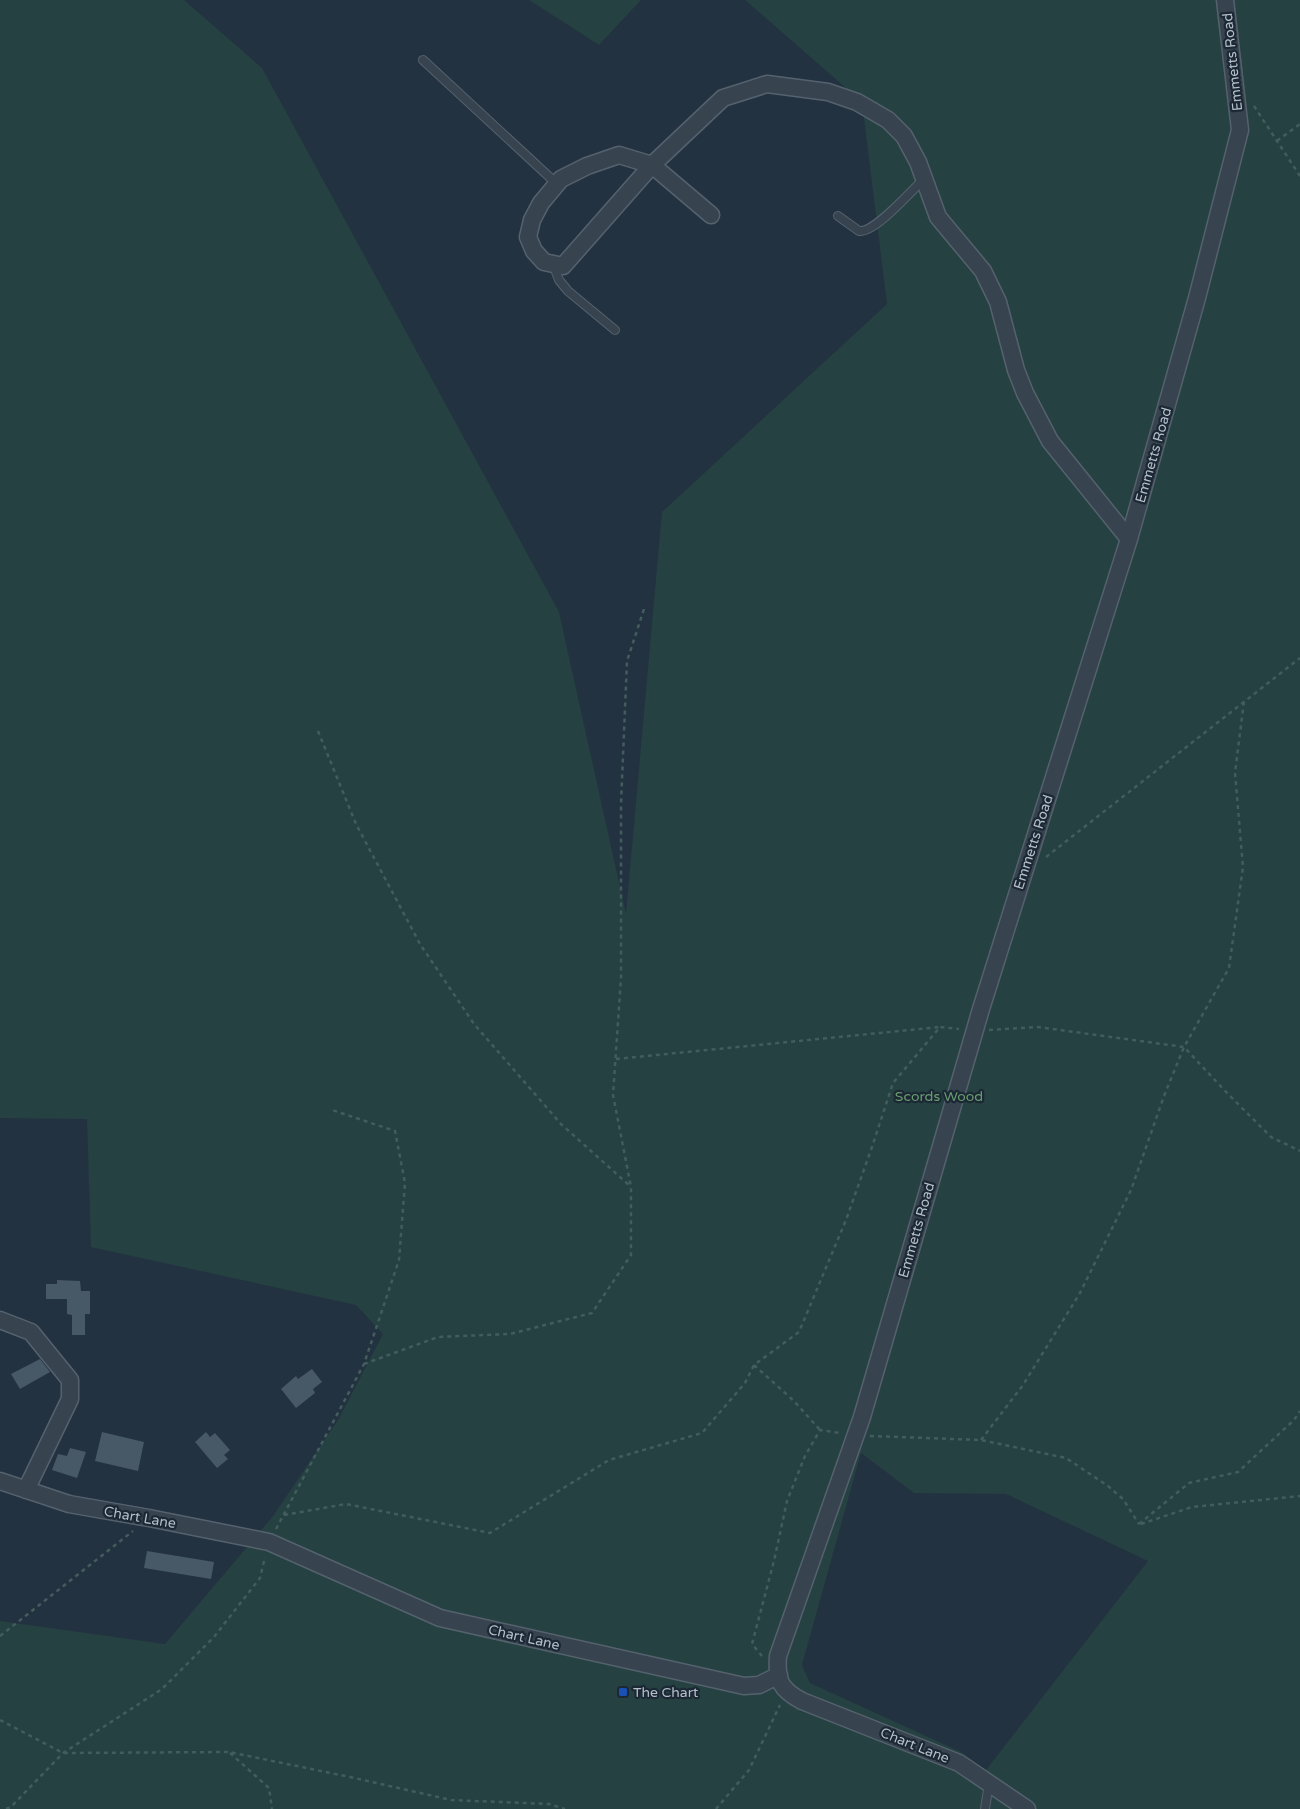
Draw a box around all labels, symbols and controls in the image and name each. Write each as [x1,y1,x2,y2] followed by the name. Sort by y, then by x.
[1219,12,1246,112] street label: Emmetts Road
[1132,405,1175,505] street label: Emmetts Road
[1010,793,1057,892] street label: Emmetts Road
[895,1088,983,1105] park label: Scords Wood
[895,1180,938,1280] street label: Emmetts Road
[103,1503,177,1532] street label: Chart Lane
[486,1621,561,1654] street label: Chart Lane
[633,1684,699,1701] place label: The Chart
[617,1686,629,1698] marker: The Chart
[878,1724,952,1767] street label: Chart Lane

